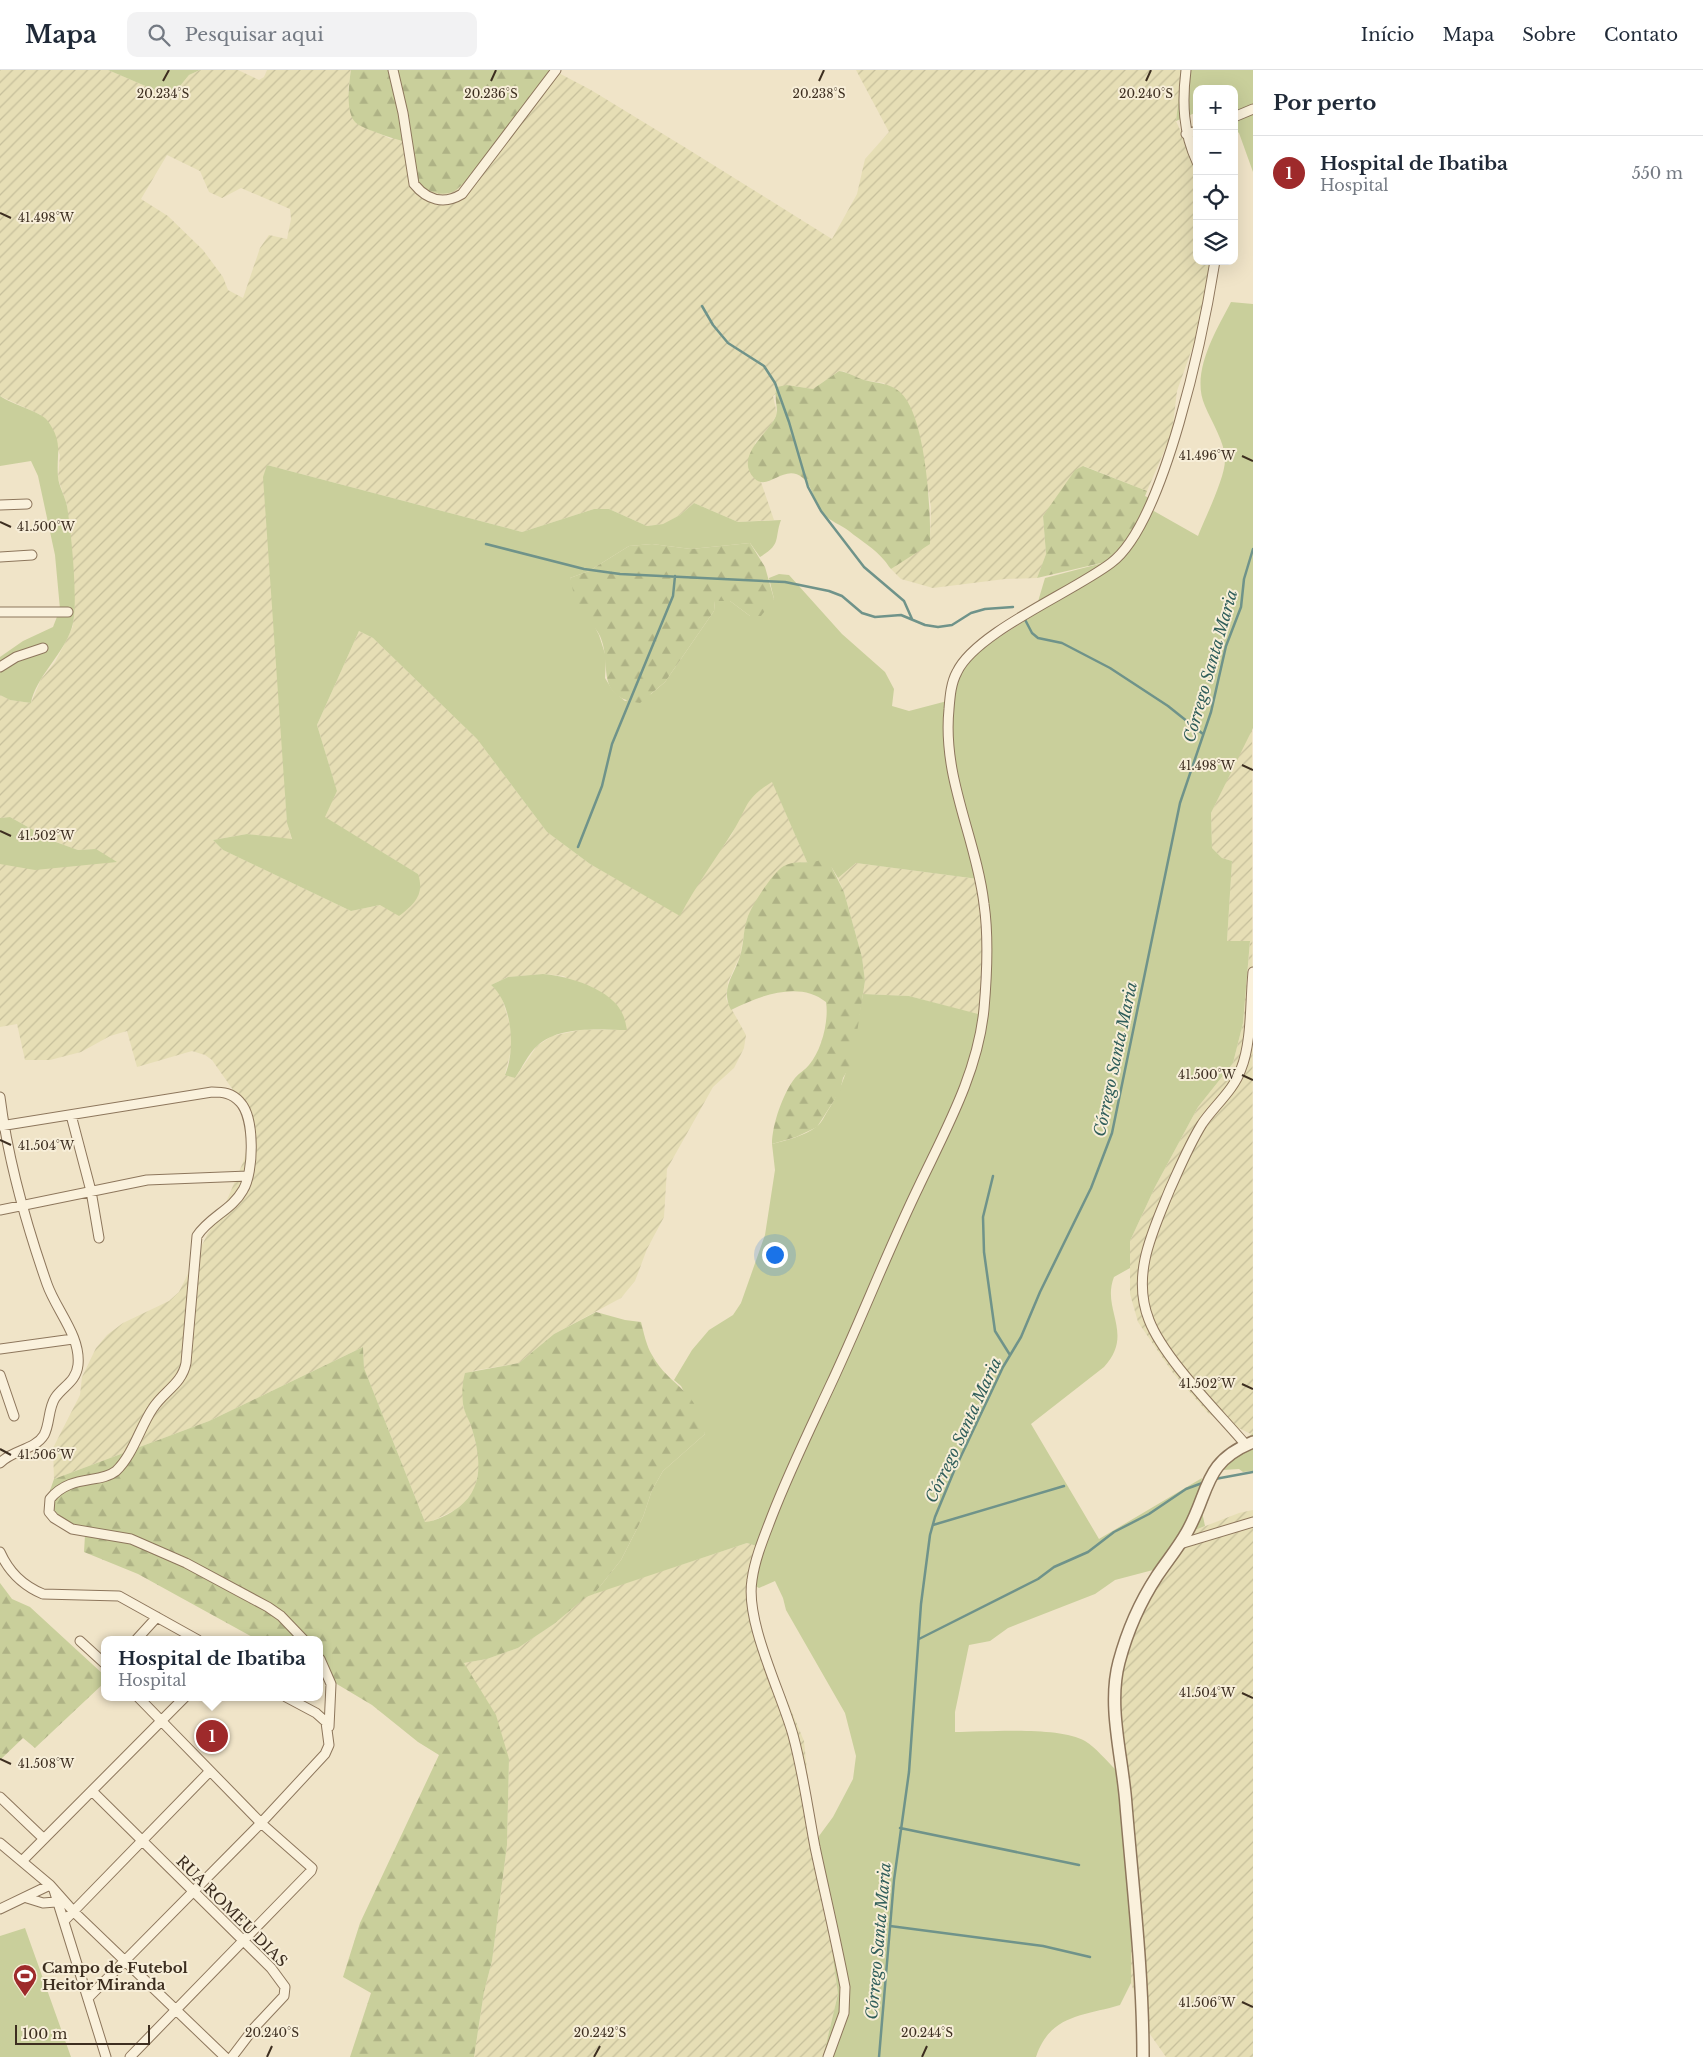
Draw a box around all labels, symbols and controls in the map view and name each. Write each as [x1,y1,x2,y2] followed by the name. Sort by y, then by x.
[127,12,477,57] search box
[25,20,97,49] text: Mapa
[145,21,173,49] icon: search
[185,23,324,46] text: Pesquisar aqui
[1361,24,1414,46] text: Início
[1442,24,1494,46] text: Mapa
[1522,24,1576,46] text: Sobre
[1604,24,1678,46] text: Contato
[1193,85,1238,265] map controls
[1193,85,1238,130] button: +
[137,86,189,101] text: 20.234°S
[464,86,518,101] text: 20.236°S
[793,86,846,101] text: 20.238°S
[1119,86,1173,101] text: 20.240°S
[1273,90,1376,116] text: Por perto
[1193,130,1238,175] button: −
[1320,152,1508,175] text: Hospital de Ibatiba
[1286,163,1292,183] text: 1
[1632,163,1683,183] text: 550 m
[1193,175,1238,220] button: locate
[1320,175,1389,195] text: Hospital
[18,210,75,225] text: 41.498°W
[1193,220,1238,265] button: layers
[1179,448,1236,463] text: 41.496°W
[17,519,76,534] text: 41.500°W
[1179,587,1241,745] water label: Córrego Santa Maria
[1179,758,1236,773] text: 41.498°W
[18,828,75,843] text: 41.502°W
[1089,980,1141,1138] water label: Córrego Santa Maria
[1178,1067,1237,1082] text: 41.500°W
[18,1138,75,1153] text: 41.504°W
[762,1242,788,1268] your location
[921,1354,1005,1506] water label: Córrego Santa Maria
[1179,1376,1236,1391] text: 41.502°W
[18,1447,75,1462] text: 41.506°W
[101,1636,323,1701] popup
[118,1647,306,1670] text: Hospital de Ibatiba
[118,1670,187,1690] text: Hospital
[1179,1685,1236,1700] text: 41.504°W
[196,1717,228,1755] pin: 1
[18,1756,75,1771] text: 41.508°W
[172,1851,292,1971] street label: RUA ROMEU DIAS
[861,1862,895,2020] water label: Córrego Santa Maria
[42,1958,189,1994] place label: Campo de Futebol Heitor Miranda
[12,1963,38,1997] sports icon: Campo de Futebol Heitor Miranda
[1179,1995,1236,2010] text: 41.506°W
[15,2022,150,2045] scale bar
[22,2025,67,2043] text: 100 m
[245,2025,299,2040] text: 20.240°S
[574,2025,627,2040] text: 20.242°S
[901,2025,953,2040] text: 20.244°S

